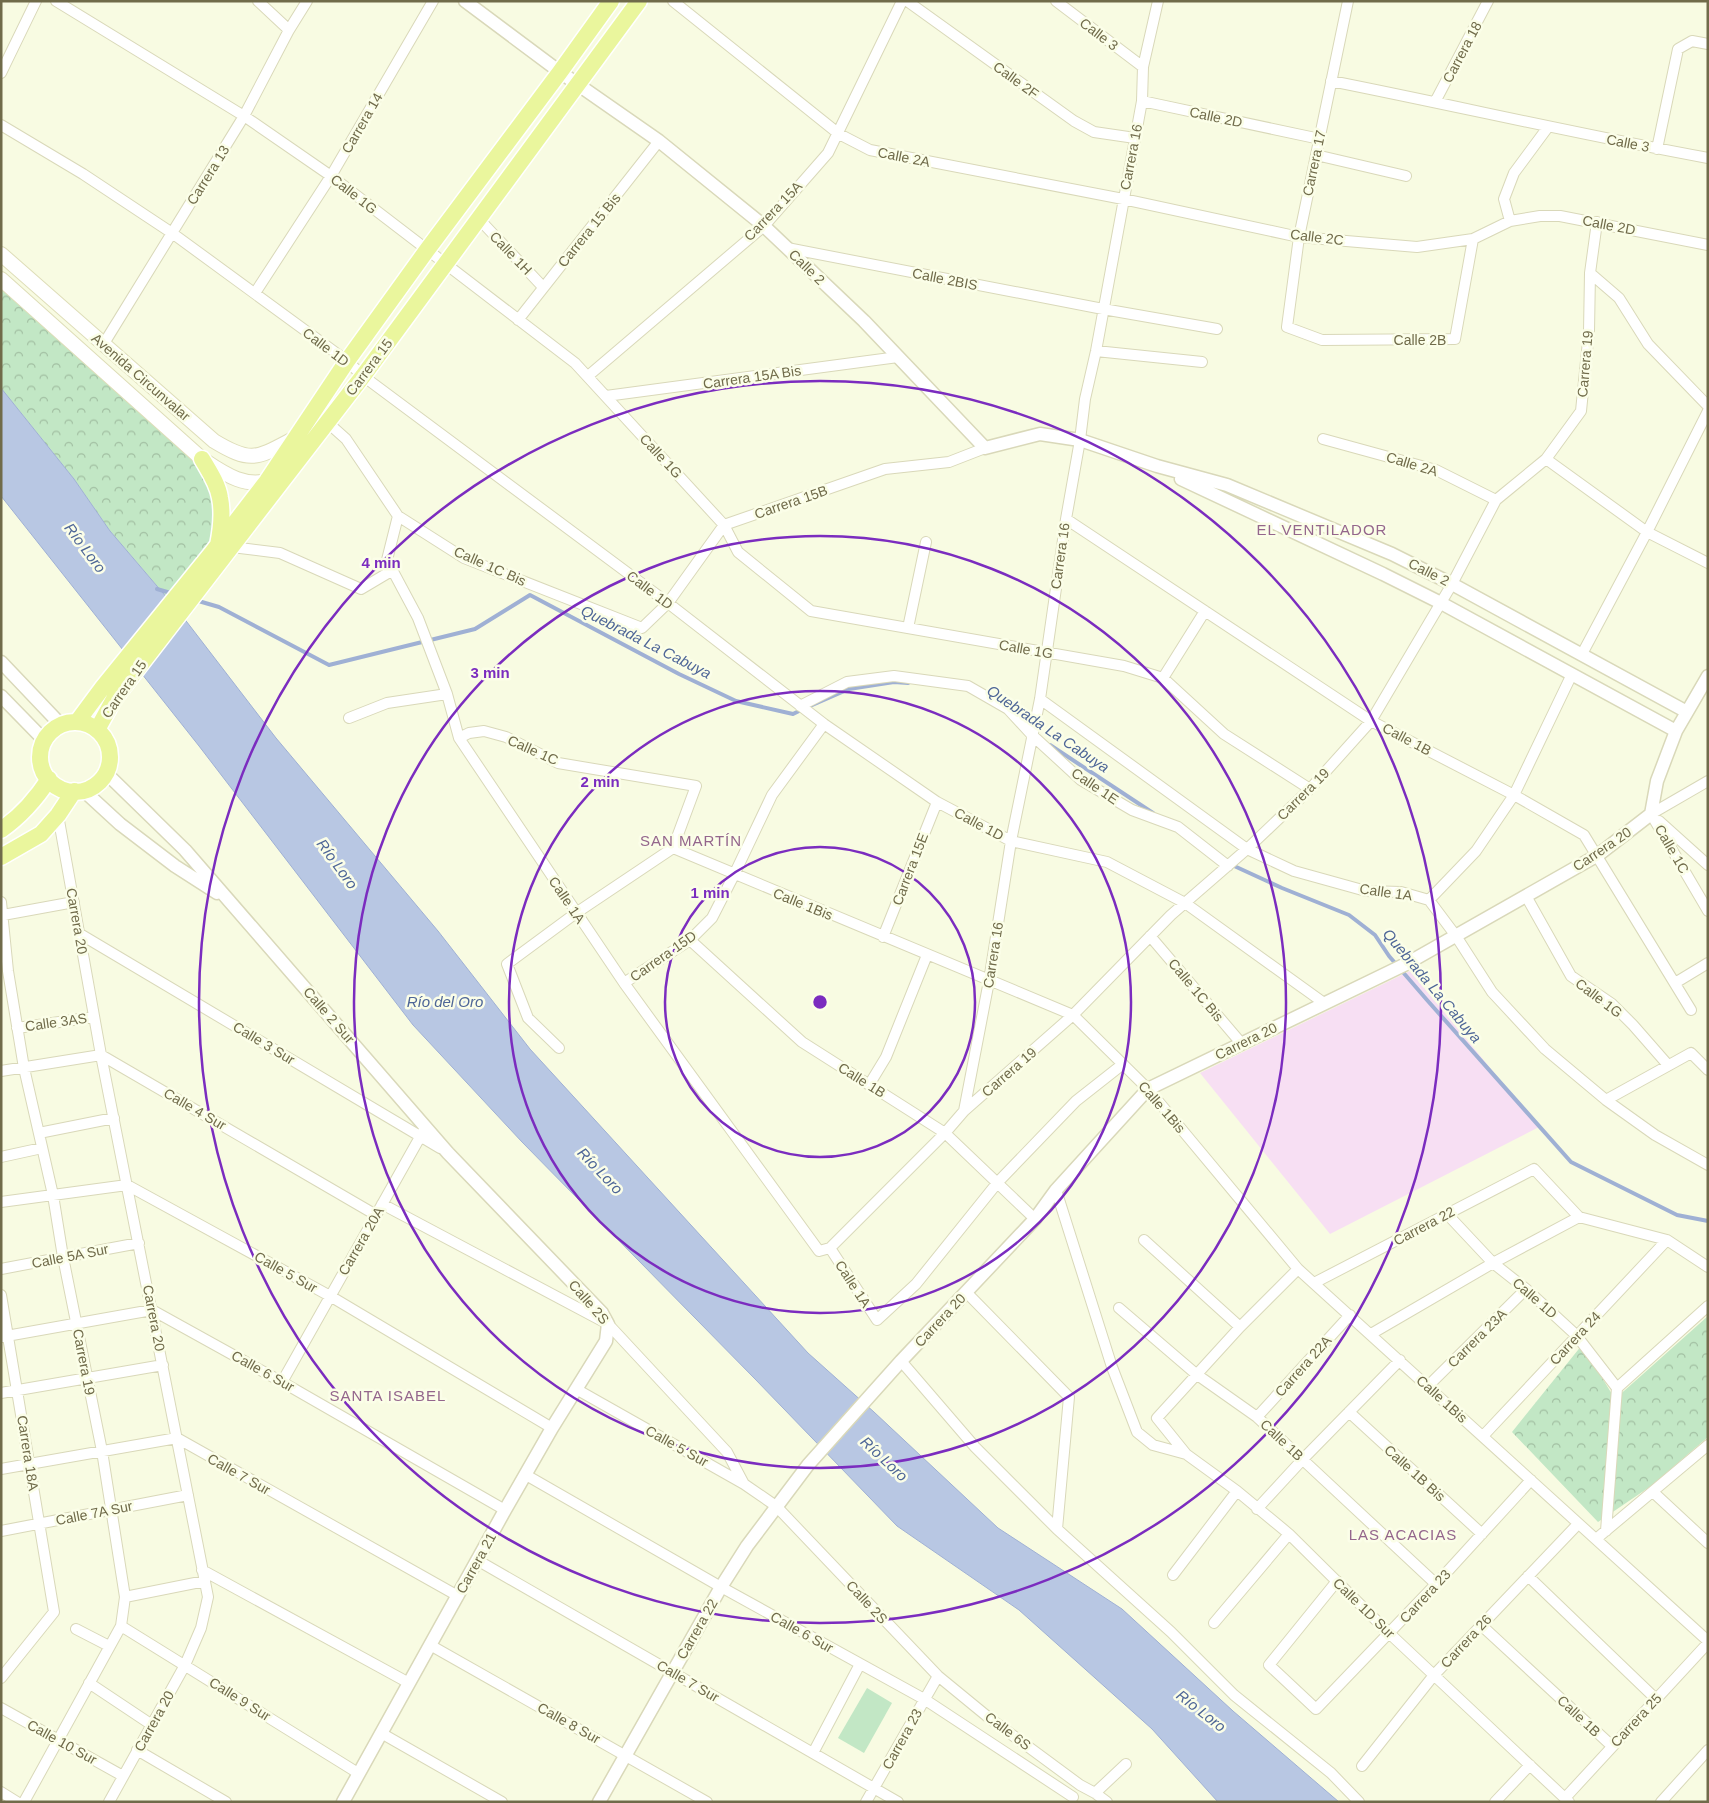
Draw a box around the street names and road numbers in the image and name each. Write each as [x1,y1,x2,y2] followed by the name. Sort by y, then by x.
[1077,14,1121,54] street label: Calle 3
[1439,19,1485,85] street label: Carrera 18
[990,58,1042,102] street label: Calle 2F
[338,90,386,156] street label: Carrera 14
[1188,104,1244,130] street label: Calle 2D
[1117,122,1145,191] street label: Carrera 16
[1299,128,1329,197] street label: Carrera 17
[1605,131,1651,155] street label: Calle 3
[183,142,233,208] street label: Carrera 13
[876,144,932,170] street label: Calle 2A
[328,171,380,217] street label: Calle 1G
[741,178,806,244] street label: Carrera 15A
[554,190,624,270] street label: Carrera 15 Bis
[1581,212,1637,238] street label: Calle 2D
[1289,226,1345,248] street label: Calle 2C
[487,228,535,278] street label: Calle 1H
[786,246,828,288] street label: Calle 2
[911,265,979,293] street label: Calle 2BIS
[300,324,352,370] street label: Calle 1D
[89,330,194,424] street label: Avenida Circunvalar
[1574,330,1596,398] street label: Carrera 19
[1394,332,1446,348] street label: Calle 2B
[342,335,396,399] street label: Carrera 15
[702,362,802,392] street label: Carrera 15A Bis
[637,431,685,481] street label: Calle 1G
[1384,449,1440,480] street label: Calle 2A
[752,482,830,522] street label: Carrera 15B
[1047,522,1073,590] street label: Carrera 16
[452,543,528,589] street label: Calle 1C Bis
[1406,555,1452,589] street label: Calle 2
[624,567,676,613] street label: Calle 1D
[998,636,1054,662] street label: Calle 1G
[98,657,150,721] street label: Carrera 15
[1380,720,1434,758] street label: Calle 1B
[505,732,561,768] street label: Calle 1C
[1069,765,1121,807] street label: Calle 1E
[1274,765,1332,823] street label: Carrera 19
[952,804,1006,844] street label: Calle 1D
[1652,822,1692,876] street label: Calle 1C
[1570,824,1634,874] street label: Carrera 20
[889,831,931,907] street label: Carrera 15E
[546,874,589,927] street label: Calle 1A
[1359,880,1414,904] street label: Calle 1A
[771,885,835,923] street label: Calle 1Bis
[63,887,91,956] street label: Carrera 20
[980,920,1006,989] street label: Carrera 16
[627,927,699,985] street label: Carrera 15D
[1165,955,1227,1025] street label: Calle 1C Bis
[1572,975,1626,1021] street label: Calle 1G
[300,984,358,1047] street label: Calle 2 Sur
[24,1010,88,1034] street label: Calle 3AS
[230,1018,298,1068] street label: Calle 3 Sur
[1212,1019,1280,1063] street label: Carrera 20
[978,1044,1040,1100] street label: Carrera 19
[835,1059,889,1101] street label: Calle 1B
[1135,1078,1189,1136] street label: Calle 1Bis
[161,1085,229,1133] street label: Calle 4 Sur
[335,1203,387,1278] street label: Carrera 20A
[1391,1203,1457,1249] street label: Carrera 22
[30,1241,110,1271] street label: Calle 5A Sur
[252,1248,320,1296] street label: Calle 5 Sur
[832,1257,874,1311] street label: Calle 1A
[1509,1274,1561,1322] street label: Calle 1D
[566,1277,612,1327] street label: Calle 2S
[140,1284,168,1353] street label: Carrera 20
[911,1290,969,1350] street label: Carrera 20
[1444,1305,1510,1371] street label: Carrera 23A
[1546,1308,1604,1368] street label: Carrera 24
[70,1328,98,1397] street label: Carrera 19
[1272,1332,1335,1400] street label: Carrera 22A
[229,1347,297,1395] street label: Calle 6 Sur
[1413,1372,1471,1426] street label: Calle 1Bis
[14,1414,42,1493] street label: Carrera 18A
[1257,1416,1307,1464] street label: Calle 1B
[643,1422,711,1470] street label: Calle 5 Sur
[1381,1442,1449,1504] street label: Calle 1B Bis
[205,1450,273,1498] street label: Calle 7 Sur
[54,1498,134,1528] street label: Calle 7A Sur
[453,1530,499,1596] street label: Carrera 21
[1396,1566,1454,1626] street label: Carrera 23
[1330,1575,1398,1642] street label: Calle 1D Sur
[843,1577,891,1627] street label: Calle 2S
[673,1596,721,1662] street label: Carrera 22
[768,1608,836,1656] street label: Calle 6 Sur
[1437,1611,1495,1671] street label: Carrera 26
[654,1657,722,1705] street label: Calle 7 Sur
[206,1674,274,1724] street label: Calle 9 Sur
[131,1688,177,1754] street label: Carrera 20
[1607,1690,1665,1750] street label: Carrera 25
[1554,1692,1604,1740] street label: Calle 1B
[535,1699,603,1747] street label: Calle 8 Sur
[879,1706,925,1772] street label: Carrera 23
[982,1709,1034,1753] street label: Calle 6S
[24,1716,100,1768] street label: Calle 10 Sur

